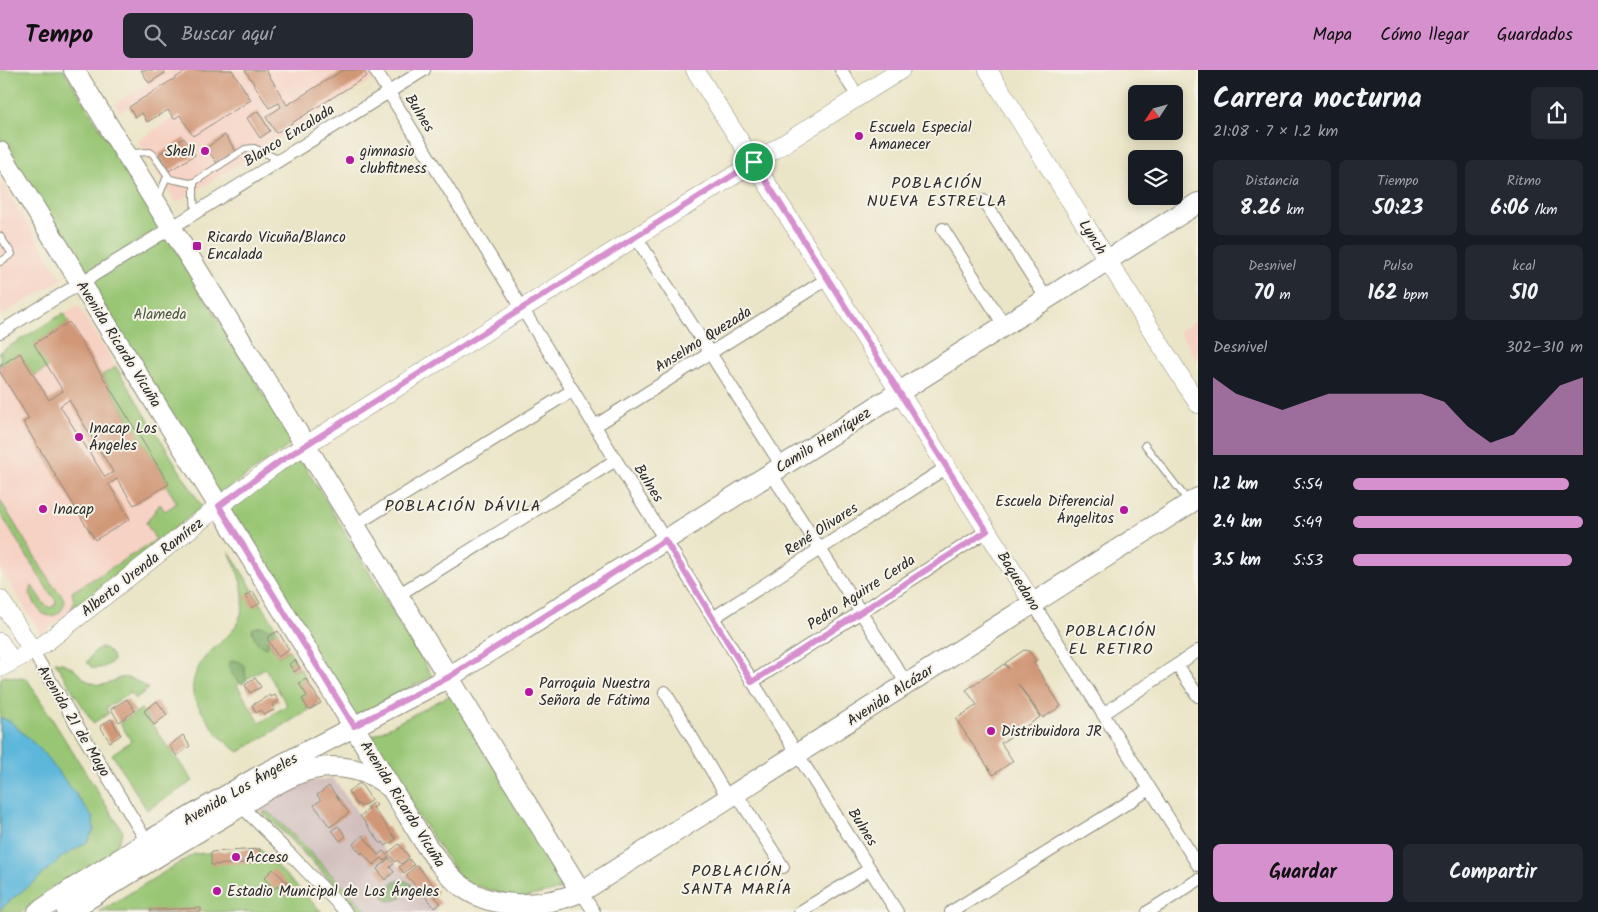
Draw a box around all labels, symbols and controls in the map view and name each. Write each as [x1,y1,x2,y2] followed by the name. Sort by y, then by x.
[123,13,473,58] search box
[25,16,93,55] text: Tempo
[181,20,273,50] text: Buscar aquí
[141,21,169,49] icon: search
[1313,21,1352,50] text: Mapa
[1380,21,1469,50] text: Cómo llegar
[1497,21,1573,50] text: Guardados
[1213,77,1422,122] text: Carrera nocturna
[1128,85,1182,140] north arrow
[1128,85,1183,205] map controls
[1531,87,1583,139] button: share
[398,90,441,138] street label: Bulnes
[239,98,340,173] street label: Blanco Encalada
[869,116,972,157] place label: Escuela Especial Amanecer
[1213,119,1338,144] text: 21:08 · 7 × 1.2 km
[853,130,865,142] marker: Escuela Especial Amanecer
[165,140,195,164] place label: Shell
[359,140,427,181] place label: gimnasio clubfitness
[733,141,775,183] pin
[199,145,211,157] marker: Shell
[740,148,768,176] icon: arrive
[1128,150,1183,205] button: layers
[344,154,356,166] marker: gimnasio clubfitness
[1245,170,1299,192] text: Distancia
[1377,170,1419,192] text: Tiempo
[1507,170,1541,192] text: Ritmo
[867,171,1007,214] district label: POBLACIÓN NUEVA ESTRELLA
[1240,192,1281,225] text: 8.26
[1373,192,1423,225] text: 50:23
[1491,192,1529,225] text: 6:06
[1281,199,1304,221] text: km
[1529,199,1557,221] text: /km
[1072,215,1112,260] street label: Lynch
[207,226,346,267] place label: Ricardo Vicuña/Blanco Encalada
[191,240,203,252] marker: Ricardo Vicuña/Blanco Encalada
[1248,255,1296,277] text: Desnivel
[1383,255,1413,277] text: Pulso
[1513,255,1535,277] text: kcal
[69,276,167,413] street label: Avenida Ricardo Vicuña
[1253,277,1274,310] text: 70
[1368,277,1398,310] text: 162
[1510,277,1538,310] text: 510
[1274,284,1291,306] text: m
[1398,284,1428,306] text: bpm
[650,300,757,379] street label: Anselmo Quezada
[133,303,187,327] park label: Alameda
[1213,335,1268,360] text: Desnivel
[1505,335,1583,360] text: 302–310 m
[771,402,876,480] street label: Camilo Henríquez
[89,417,158,458] place label: Inacap Los Ángeles
[73,431,85,443] marker: Inacap Los Ángeles
[627,460,670,508] street label: Bulnes
[1213,472,1258,497] text: 1.2 km
[1293,472,1323,497] text: 5:54
[995,490,1115,531] place label: Escuela Diferencial Ángelitos
[385,494,541,519] district label: POBLACIÓN DÁVILA
[780,497,864,563] street label: René Olivares
[53,498,94,522] place label: Inacap
[37,503,49,515] marker: Inacap
[1118,504,1130,516] marker: Escuela Diferencial Ángelitos
[1213,510,1262,535] text: 2.4 km
[1293,510,1322,535] text: 5:49
[76,512,209,623] street label: Alberto Urenda Ramírez
[990,547,1046,616] street label: Baquedano
[1213,548,1261,573] text: 3.5 km
[1293,548,1323,573] text: 5:53
[803,549,921,637] street label: Pedro Aguirre Cerda
[1065,619,1157,662] district label: POBLACIÓN EL RETIRO
[842,658,940,733] street label: Avenida Alcázar
[30,661,116,782] street label: Avenida 21 de Mayo
[539,672,650,713] place label: Parroquia Nuestra Señora de Fátima
[523,686,535,698] marker: Parroquia Nuestra Señora de Fátima
[1001,720,1102,744] place label: Distribuidora JR
[985,725,997,737] marker: Distribuidora JR
[353,736,451,873] street label: Avenida Ricardo Vicuña
[178,747,303,833] street label: Avenida Los Ángeles
[841,804,884,852] street label: Bulnes
[1213,844,1393,902] button: Guardar
[1403,844,1583,902] button: Compartir
[246,846,289,870] place label: Acceso
[230,851,242,863] marker: Acceso
[681,859,793,902] district label: POBLACIÓN SANTA MARÍA
[227,880,440,904] place label: Estadio Municipal de Los Ángeles
[211,885,223,897] marker: Estadio Municipal de Los Ángeles

